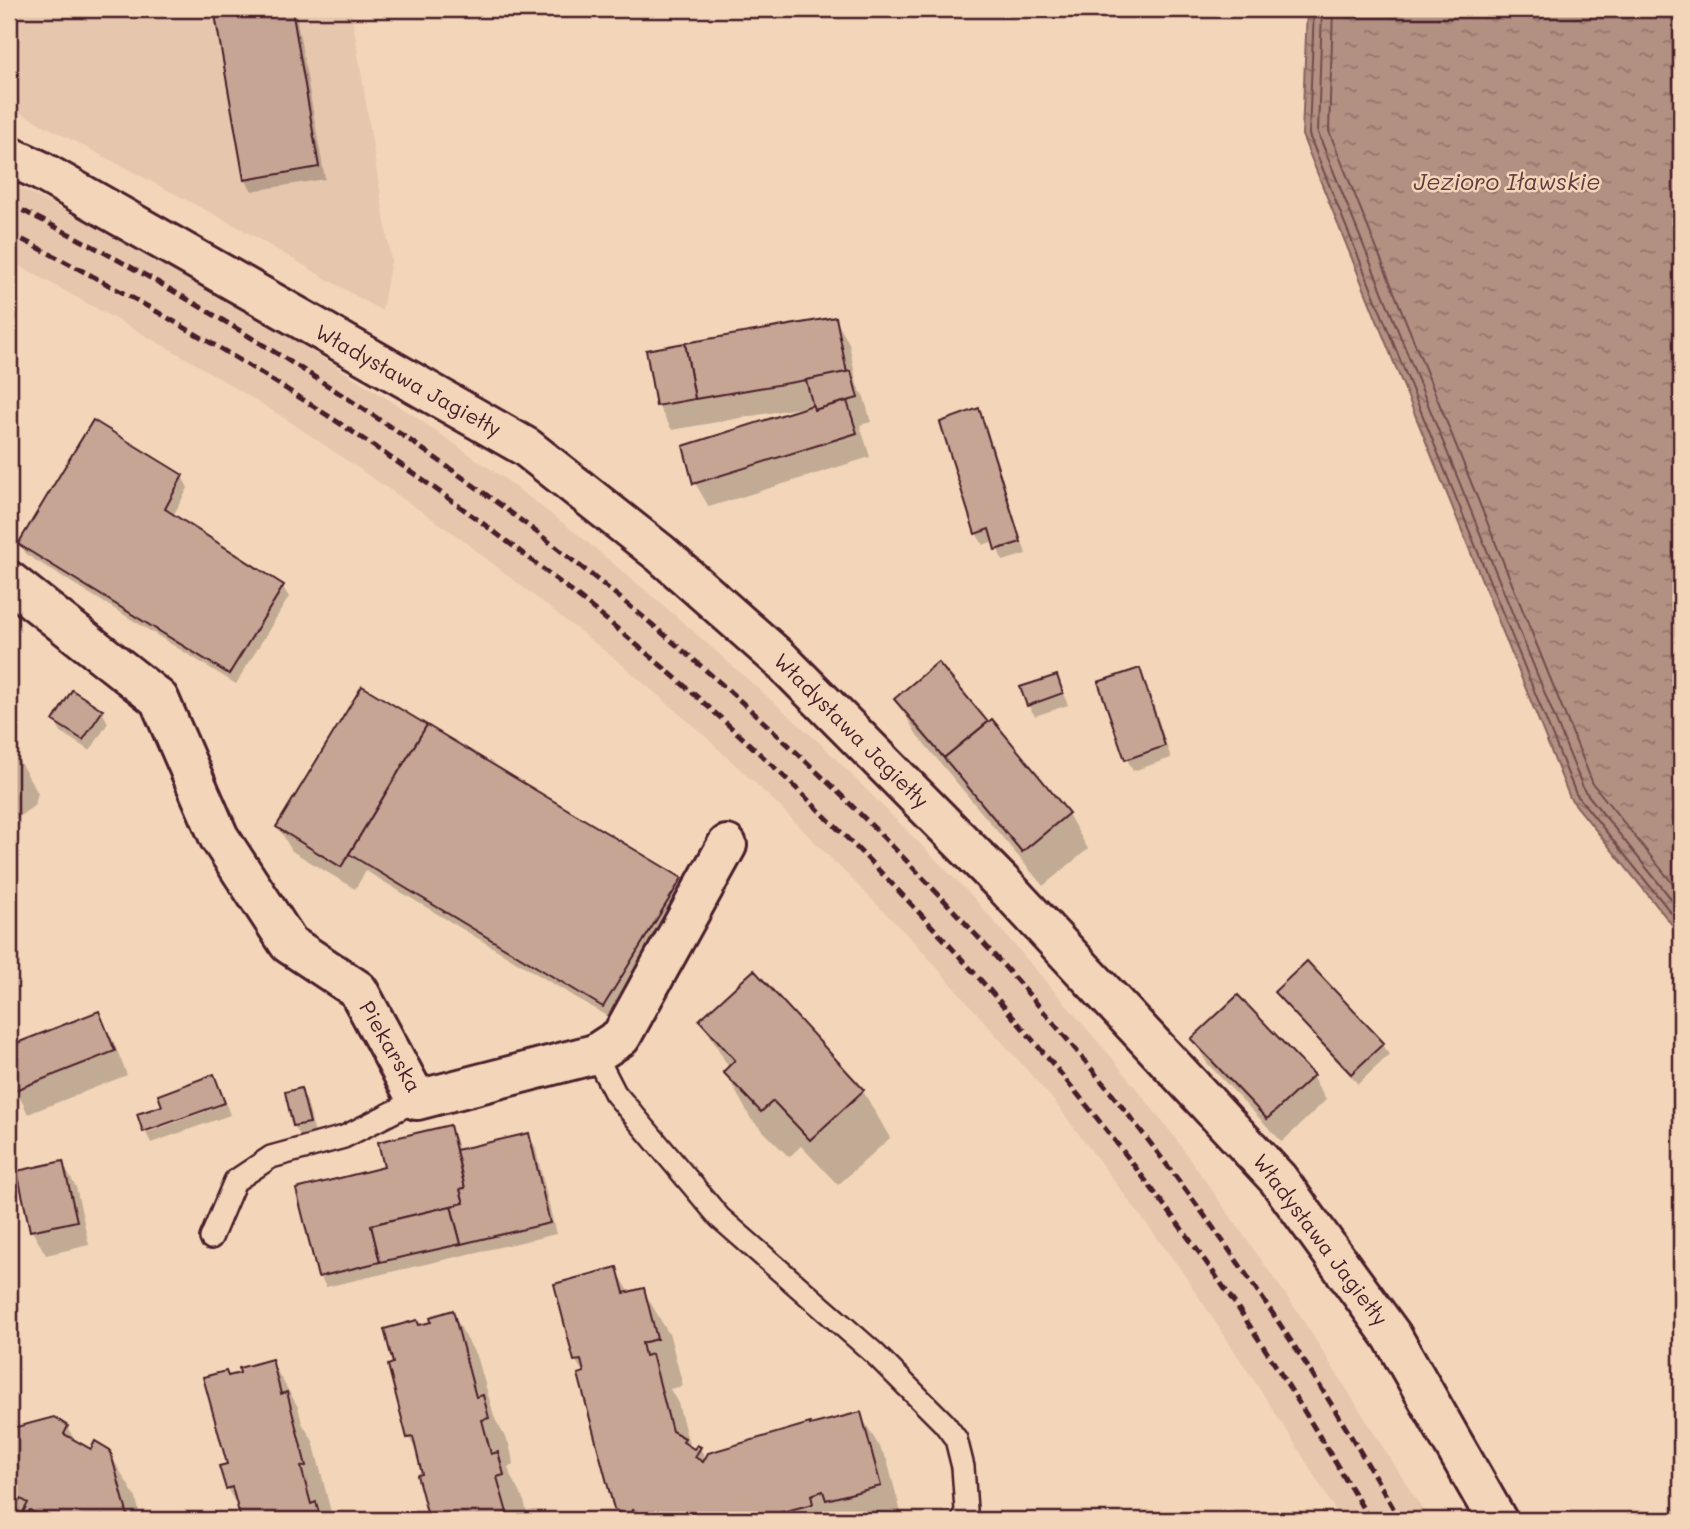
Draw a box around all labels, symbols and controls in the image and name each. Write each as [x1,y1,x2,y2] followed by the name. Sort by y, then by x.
[1414,166,1600,196] water label: Jezioro Iławskie
[311,317,506,442] street label: Władysława Jagiełły
[769,647,935,813] street label: Władysława Jagiełły
[354,996,428,1097] street label: Piekarska
[1248,1148,1395,1330] street label: Władysława Jagiełły

